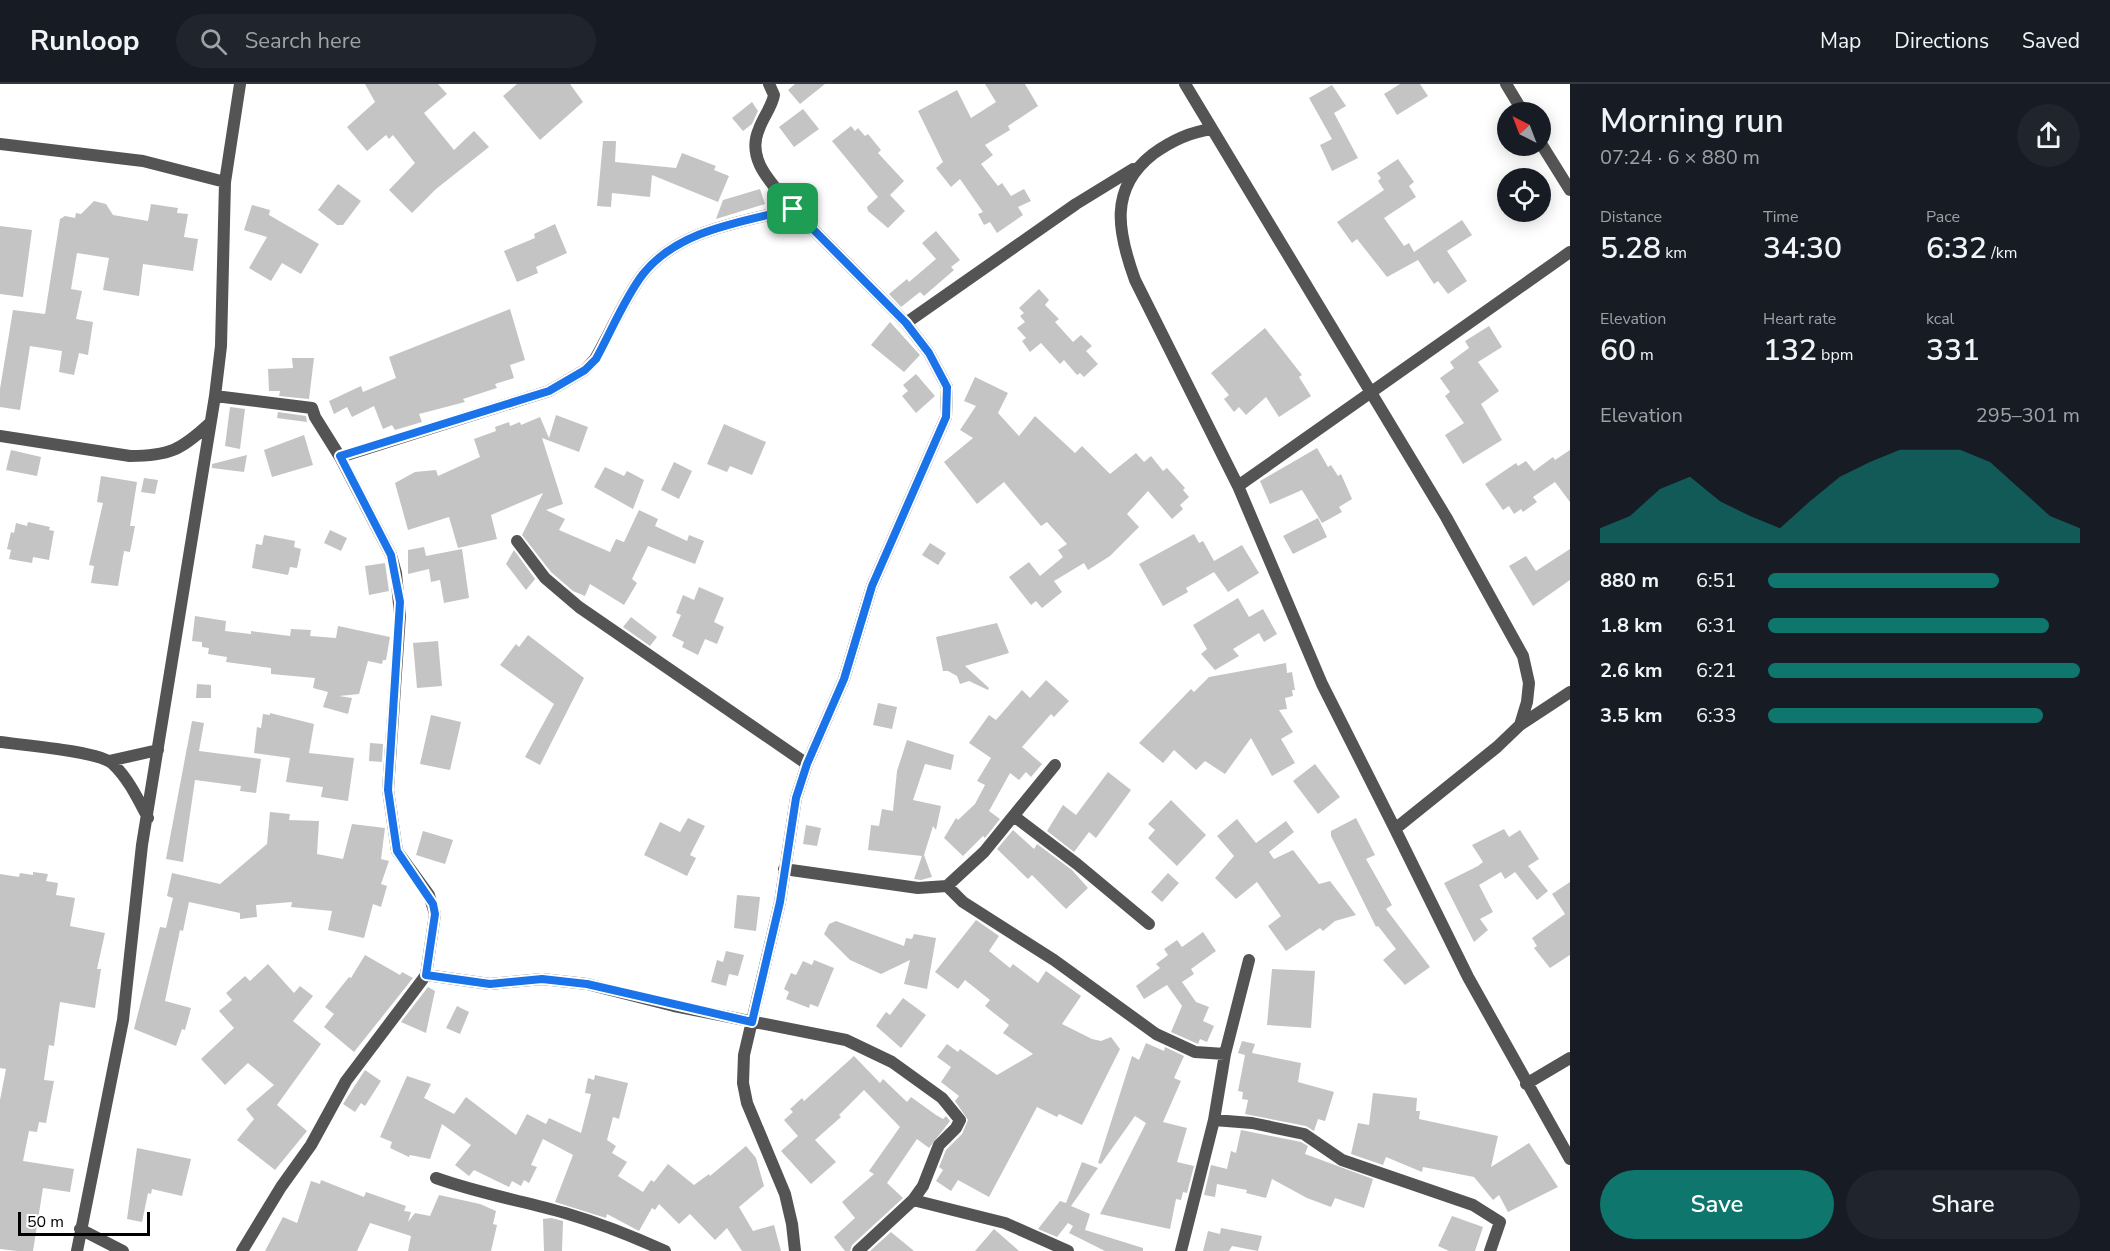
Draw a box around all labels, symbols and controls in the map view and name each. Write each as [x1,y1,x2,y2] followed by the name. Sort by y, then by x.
[176,14,596,68] search box
[30,22,140,60] text: Runloop
[197,25,230,58] icon: search
[245,26,361,56] text: Search here
[1820,27,1861,55] text: Map
[1894,27,1989,55] text: Directions
[2022,27,2080,55] text: Saved
[1600,99,1784,144] text: Morning run
[1497,102,1551,156] north arrow
[1497,102,1551,222] map controls
[2017,104,2080,167] button: share
[1600,144,1760,171] text: 07:24 · 6 × 880 m
[1497,168,1551,222] button: locate
[767,183,818,234] pin
[776,192,809,225] icon: arrive
[1600,206,1662,228] text: Distance
[1763,206,1799,228] text: Time
[1926,206,1960,228] text: Pace
[1600,228,1661,269] text: 5.28
[1763,228,1842,269] text: 34:30
[1926,228,1987,269] text: 6:32
[1661,242,1687,264] text: km
[1987,242,2017,264] text: /km
[1600,308,1666,330] text: Elevation
[1763,308,1836,330] text: Heart rate
[1926,308,1954,330] text: kcal
[1600,330,1636,371] text: 60
[1763,330,1817,371] text: 132
[1926,330,1980,371] text: 331
[1636,344,1654,366] text: m
[1817,344,1853,366] text: bpm
[1600,402,1683,429] text: Elevation
[1976,402,2080,429] text: 295–301 m
[1600,567,1659,594] text: 880 m
[1696,567,1737,594] text: 6:51
[1600,612,1663,639] text: 1.8 km
[1696,612,1737,639] text: 6:31
[1600,657,1663,684] text: 2.6 km
[1696,657,1737,684] text: 6:21
[1600,702,1663,729] text: 3.5 km
[1696,702,1737,729] text: 6:33
[1600,1170,1834,1239] button: Save
[1846,1170,2080,1239] button: Share
[18,1209,150,1236] scale bar
[27,1211,64,1233] text: 50 m

